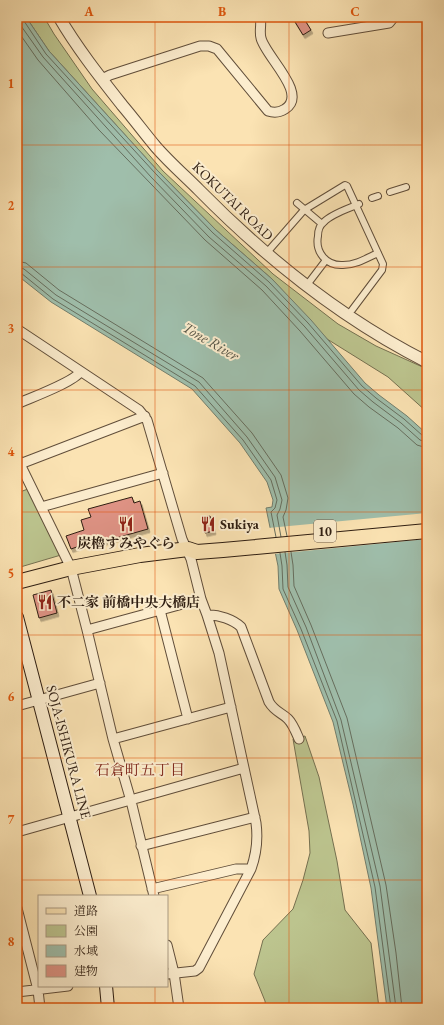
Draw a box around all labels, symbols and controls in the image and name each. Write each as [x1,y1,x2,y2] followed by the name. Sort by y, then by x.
[83,3,94,20] text: A
[218,3,226,20] text: B
[350,3,360,20] text: C
[8,75,15,92] text: 1
[189,158,278,245] street label: KOKUTAI ROAD
[8,197,15,214] text: 2
[180,317,244,365] water label: Tone River
[8,320,15,337] text: 3
[8,443,15,460] text: 4
[117,515,135,533] restaurant icon: 炭櫓すみやぐら
[199,515,217,533] restaurant icon: Sukiya
[220,515,260,533] place label: Sukiya
[314,520,336,542] road number: 10
[77,534,175,552] place label: 炭櫓すみやぐら
[8,565,14,582] text: 5
[36,593,54,611] restaurant icon: 不二家 前橋中央大橋店
[57,593,200,611] place label: 不二家 前橋中央大橋店
[42,683,96,821] street label: SOJA-ISHIKURA LINE
[8,688,15,705] text: 6
[95,760,185,779] district label: 石倉町五丁目
[8,811,15,828] text: 7
[38,895,168,987] legend
[74,903,98,919] text: 道路
[74,923,98,939] text: 公園
[8,933,15,950] text: 8
[74,943,98,959] text: 水域
[74,963,98,979] text: 建物

